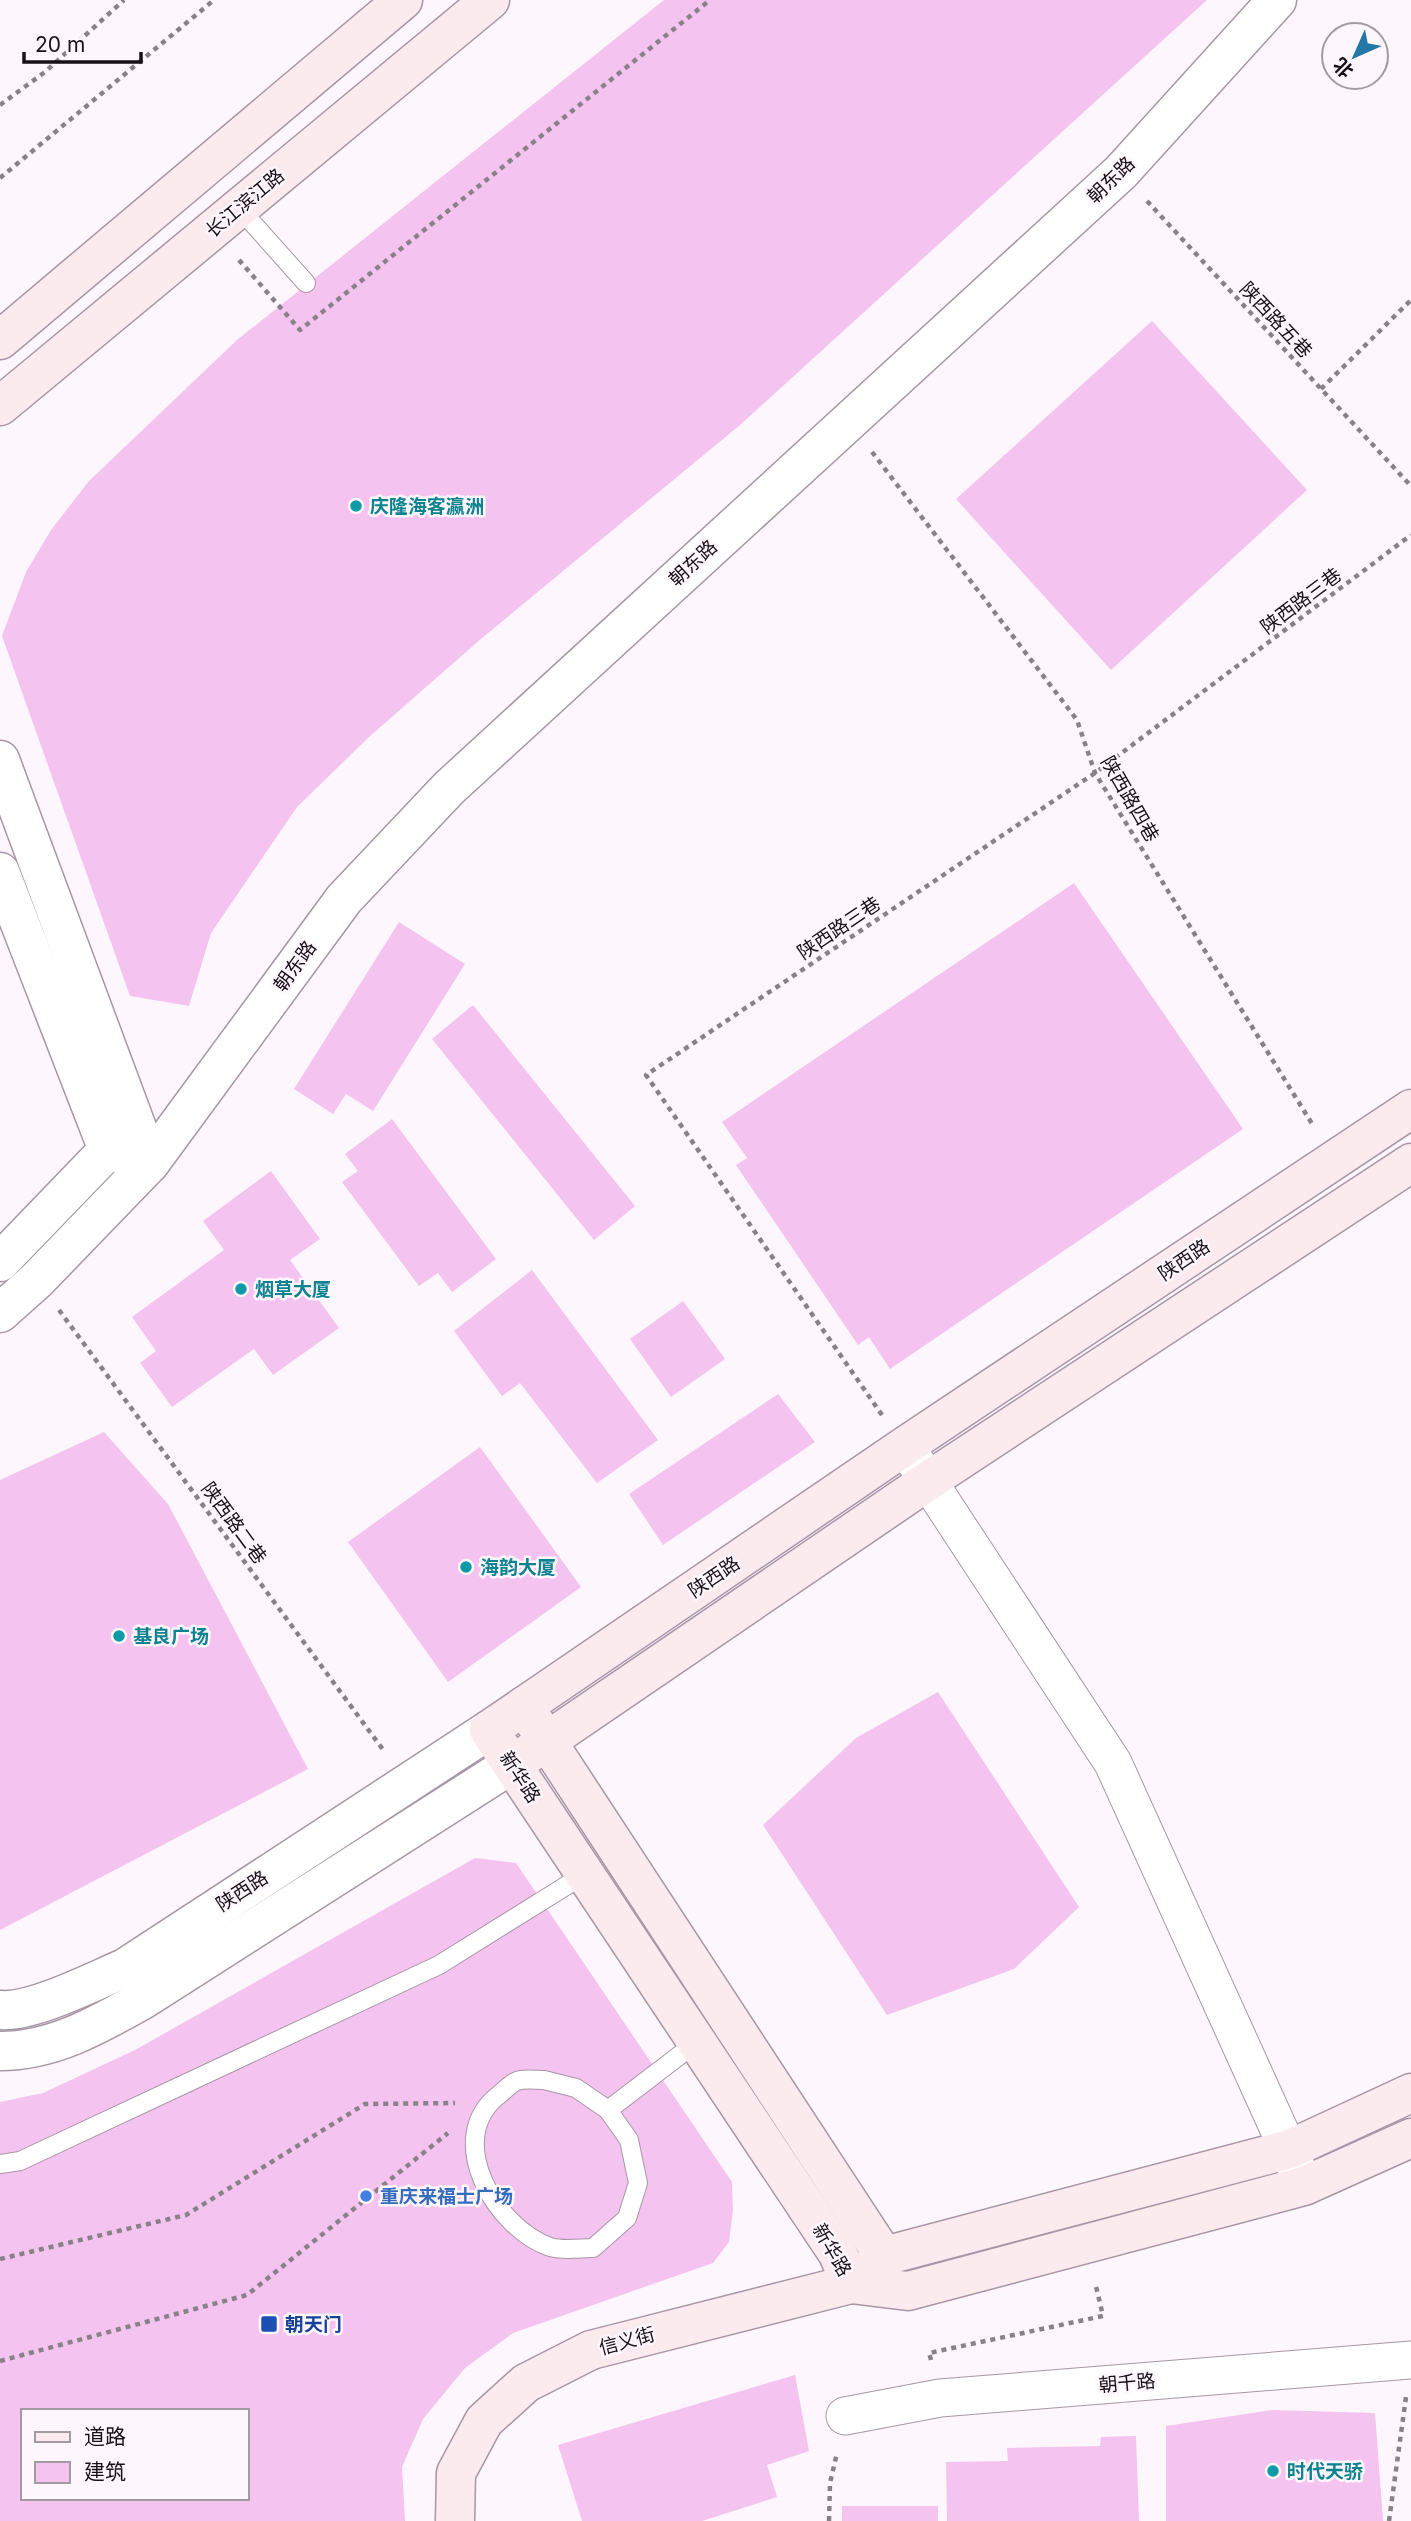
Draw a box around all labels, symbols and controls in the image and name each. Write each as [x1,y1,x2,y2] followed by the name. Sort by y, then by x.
[24,21,142,65] scale bar
[1320,21,1390,91] north arrow
[35,32,85,57] text: 20 m
[1328,53,1358,83] text: 北
[1083,152,1139,208] street label: 朝东路
[201,164,289,242] street label: 长江滨江路
[1235,277,1317,363] street label: 陕西路五巷
[370,495,484,518] place label: 庆隆海客瀛洲
[348,498,364,514] marker: 庆隆海客瀛洲
[664,535,722,591] street label: 朝东路
[1256,563,1346,639] street label: 陕西路三巷
[1096,752,1164,846] street label: 陕西路四巷
[793,892,885,964] street label: 陕西路三巷
[269,936,321,996] street label: 朝东路
[1154,1235,1214,1285] street label: 陕西路
[255,1278,331,1301] place label: 烟草大厦
[233,1281,249,1297] marker: 烟草大厦
[197,1478,271,1568] street label: 陕西路二巷
[684,1552,744,1602] street label: 陕西路
[480,1556,556,1579] place label: 海韵大厦
[458,1559,474,1575] marker: 海韵大厦
[133,1625,209,1648] place label: 基良广场
[111,1628,127,1644] marker: 基良广场
[495,1747,545,1807] street label: 新华路
[212,1866,272,1916] street label: 陕西路
[380,2185,513,2208] place label: 重庆来福士广场
[358,2188,374,2204] marker: 重庆来福士广场
[808,2220,856,2280] street label: 新华路
[285,2313,342,2336] place label: 朝天门
[259,2314,279,2334] marker: 朝天门
[596,2323,658,2359] street label: 信义街
[1098,2369,1156,2397] street label: 朝千路
[21,2409,248,2500] legend
[84,2424,126,2449] text: 道路
[84,2459,126,2484] text: 建筑
[1287,2460,1363,2483] place label: 时代天骄
[1265,2463,1281,2479] marker: 时代天骄

